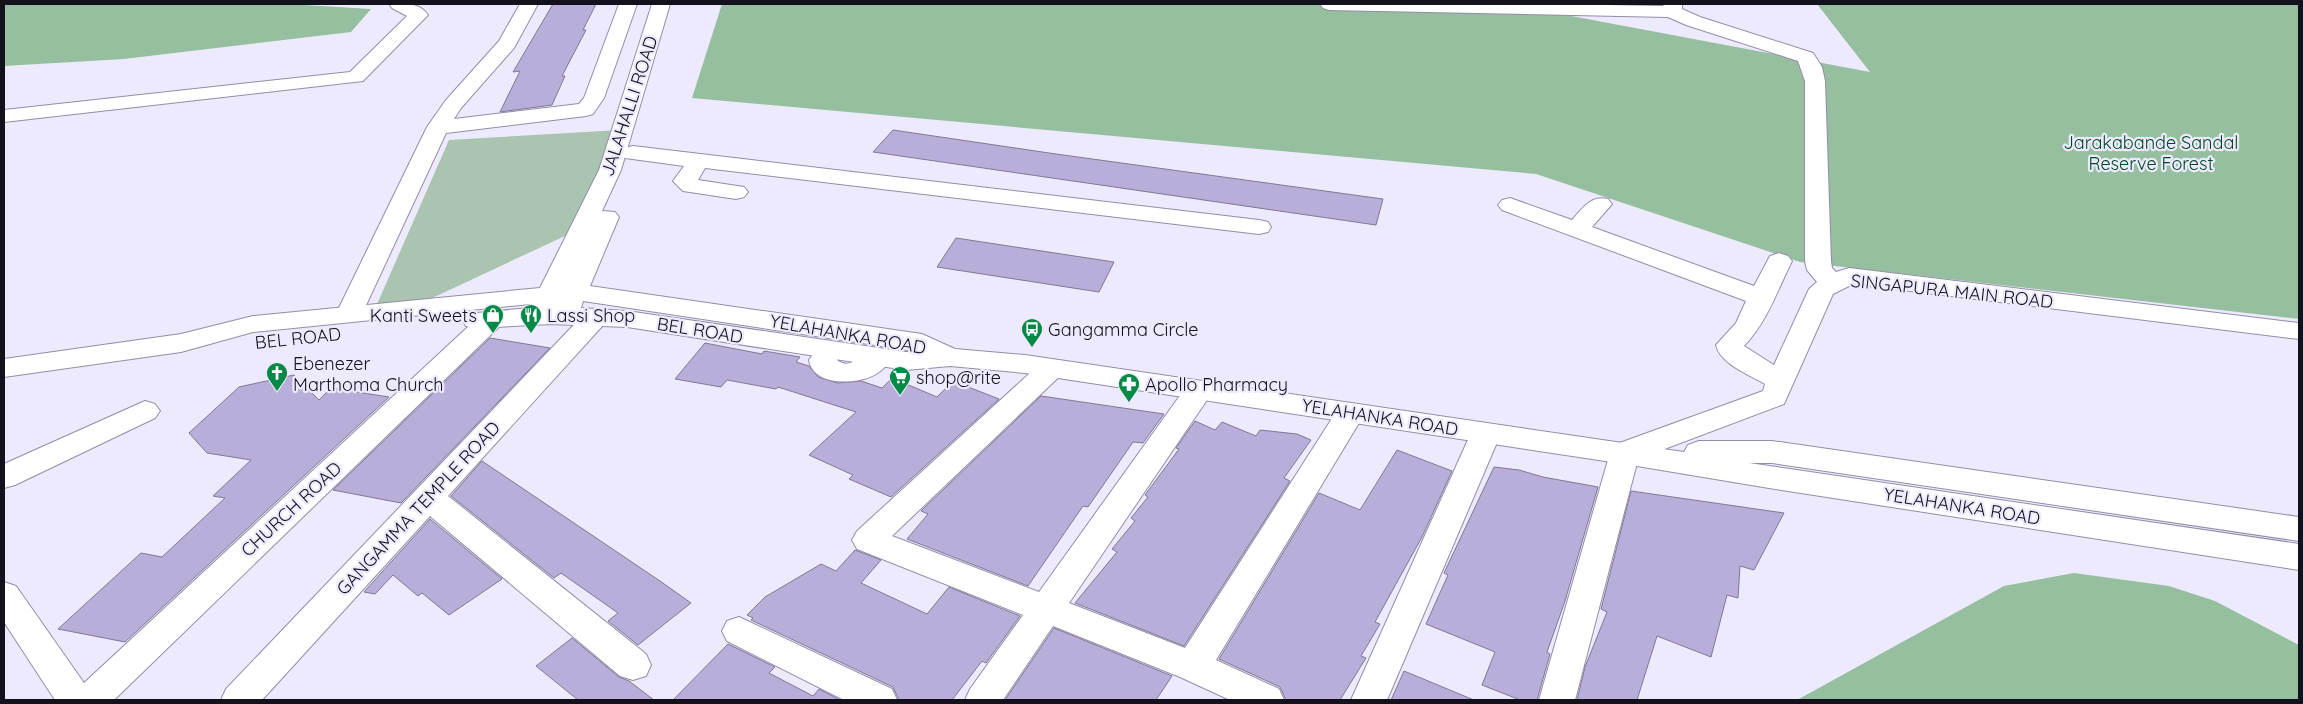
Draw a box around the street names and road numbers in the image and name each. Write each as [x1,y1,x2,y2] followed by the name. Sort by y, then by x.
[595,33,663,179] street label: JALAHALLI ROAD
[1850,269,2054,313] street label: SINGAPURA MAIN ROAD
[768,309,928,359] street label: YELAHANKA ROAD
[655,312,745,348] street label: BEL ROAD
[254,322,342,354] street label: BEL ROAD
[1300,393,1460,441] street label: YELAHANKA ROAD
[331,416,505,600] street label: GANGAMMA TEMPLE ROAD
[236,456,346,561] street label: CHURCH ROAD
[1882,482,2042,530] street label: YELAHANKA ROAD

